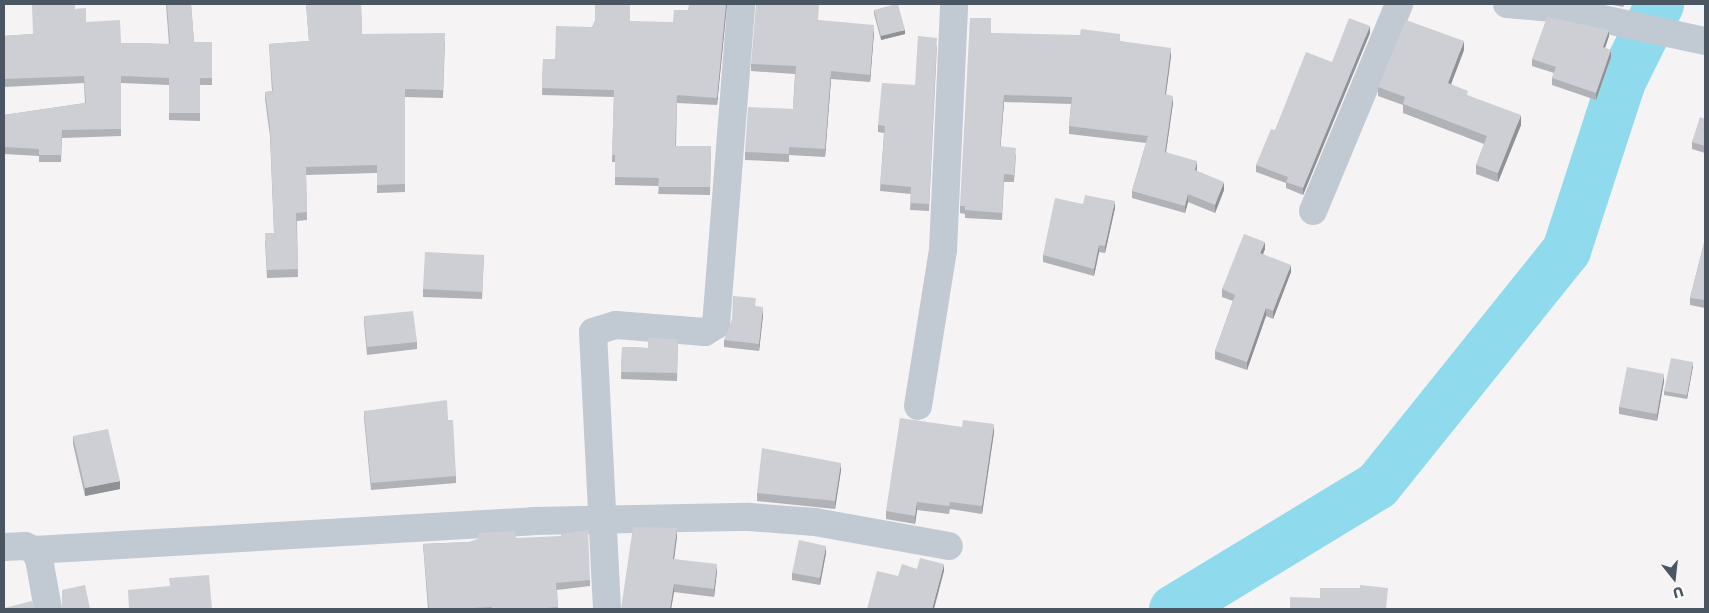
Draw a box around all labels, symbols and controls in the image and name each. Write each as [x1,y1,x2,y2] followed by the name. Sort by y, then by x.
[1649,553,1699,603] north arrow
[1671,583,1686,602] text: U

